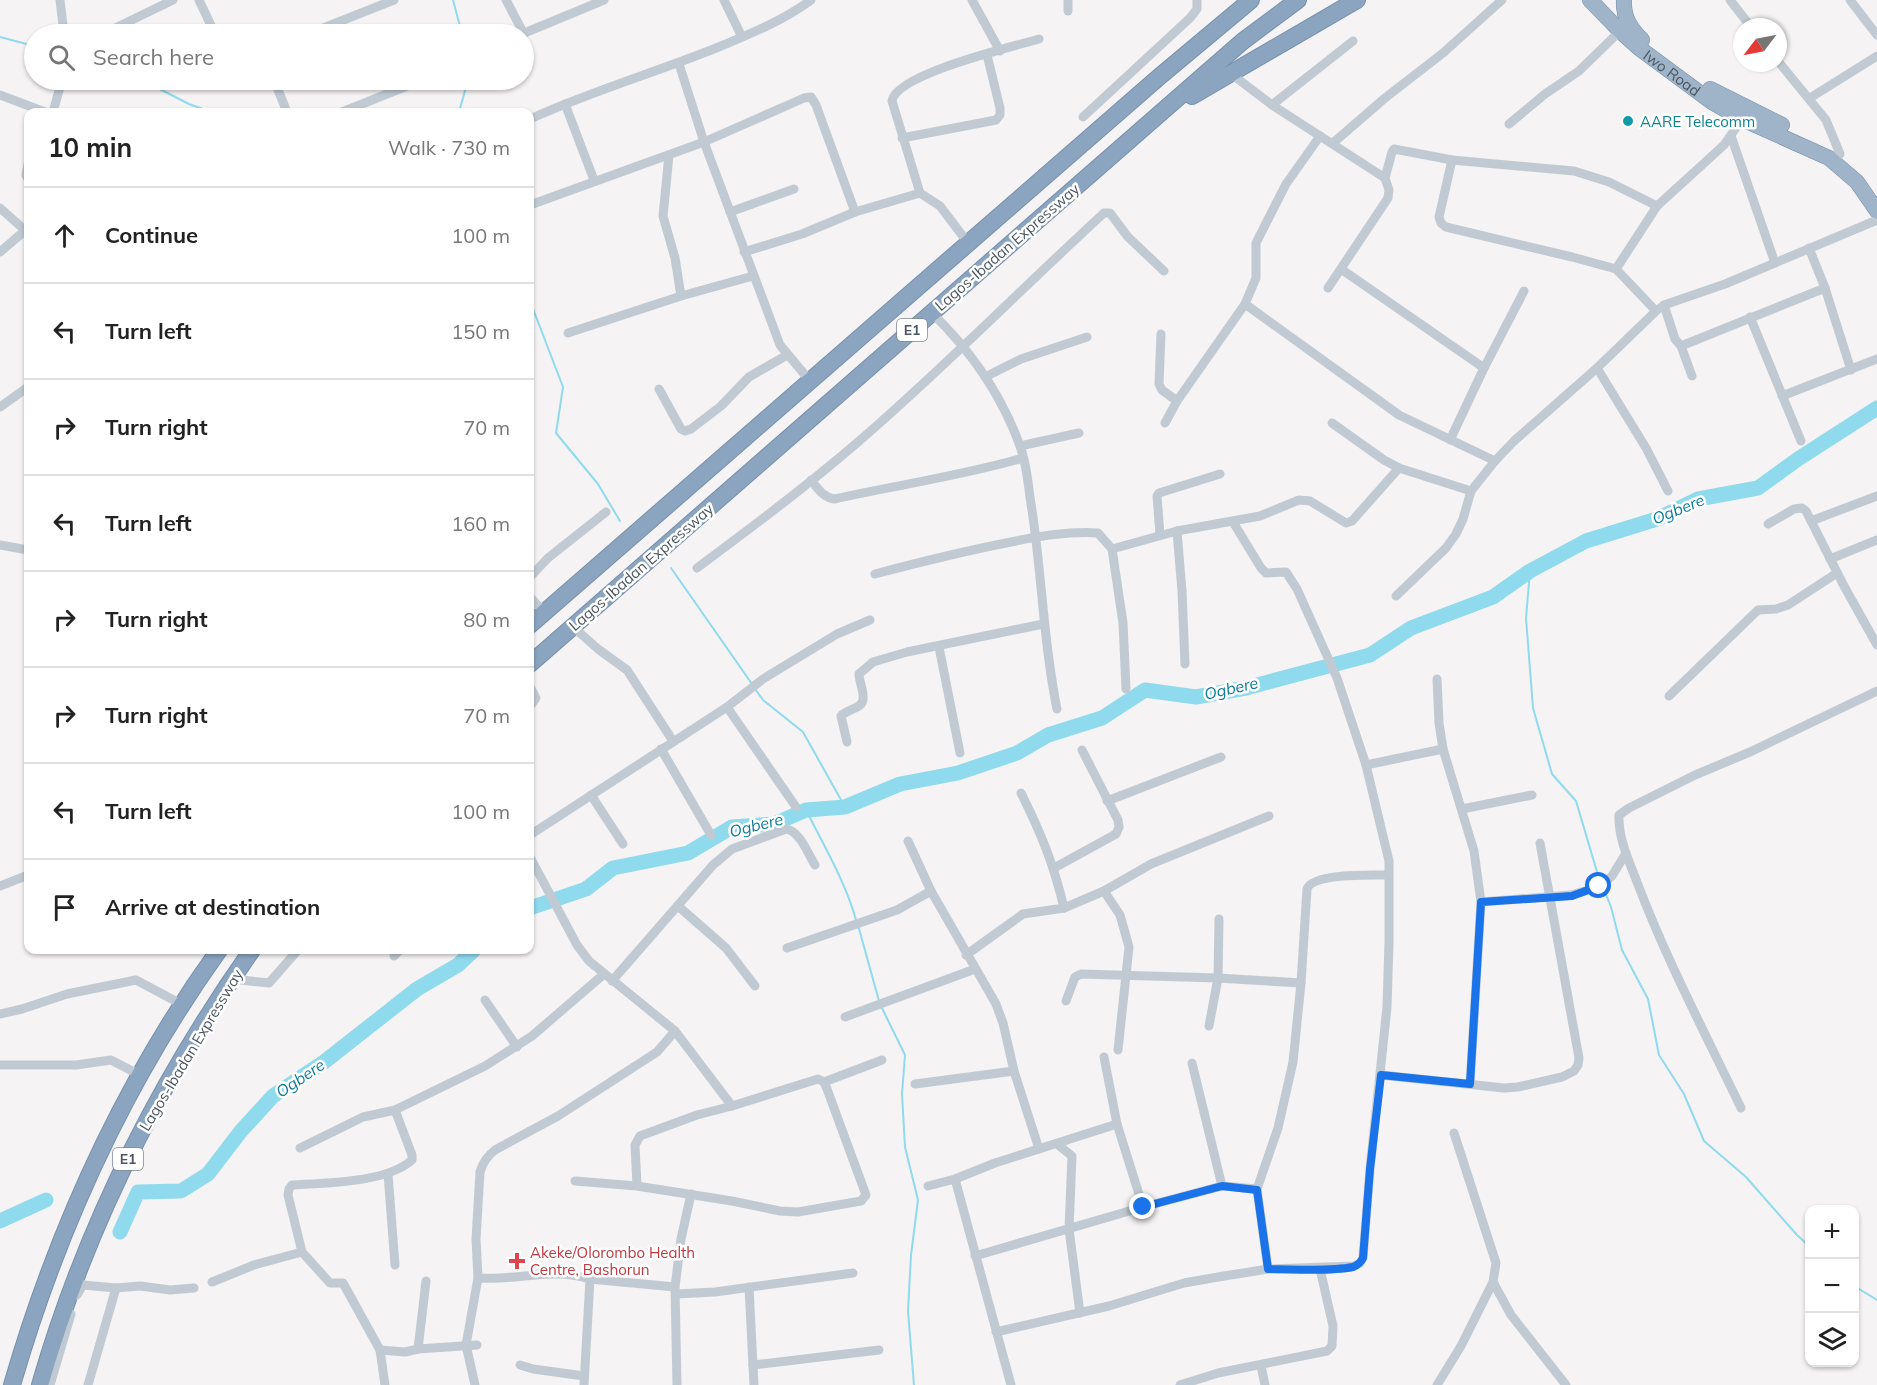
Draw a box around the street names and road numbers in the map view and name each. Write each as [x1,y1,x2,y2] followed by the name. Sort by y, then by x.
[1640,45,1704,100] street label: Iwo Road
[931,179,1083,315] street label: Lagos-Ibadan Expressway
[897,319,927,341] road number: E1
[565,499,717,635] street label: Lagos-Ibadan Expressway
[135,966,247,1134] street label: Lagos-Ibadan Expressway
[113,1148,143,1170] road number: E1

